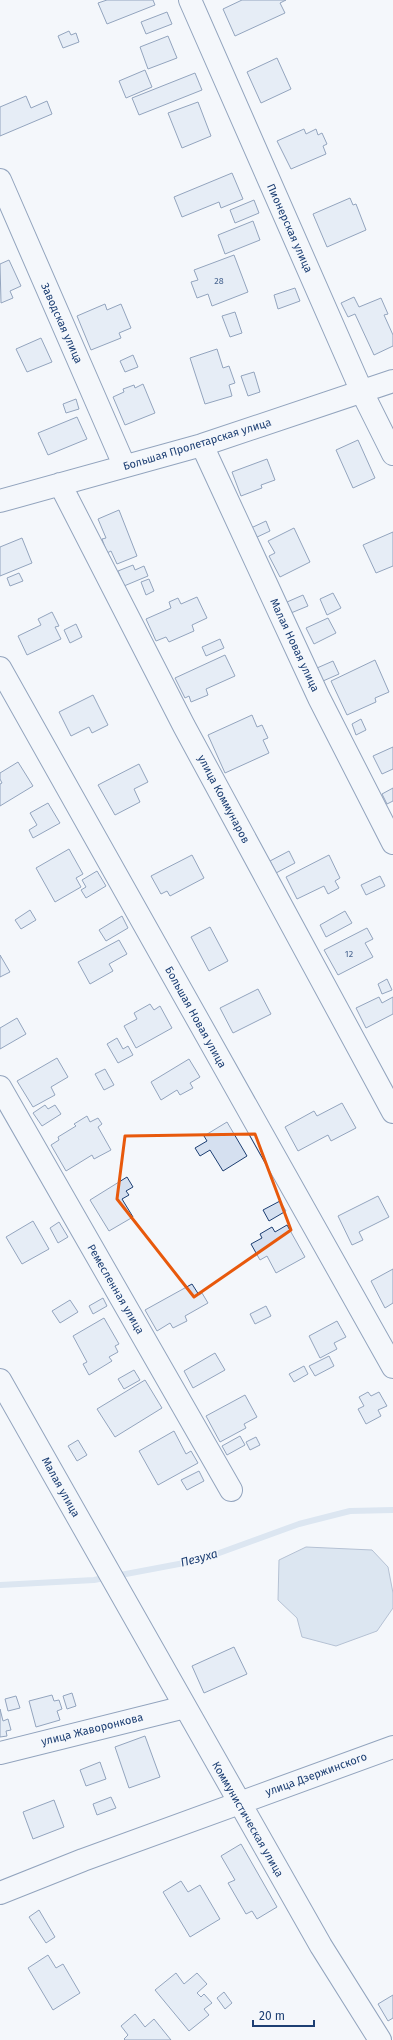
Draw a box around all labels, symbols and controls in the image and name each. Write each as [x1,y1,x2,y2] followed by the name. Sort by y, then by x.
[264,182,315,275] street label: Пионерская улица
[214,276,224,286] house number: 28
[38,281,85,365] street label: Заводская улица
[122,416,273,473] street label: Большая Пролетарская улица
[267,596,322,694] street label: Малая Новая улица
[195,753,252,846] street label: улица Коммунаров
[345,949,353,959] house number: 12
[162,964,229,1070] street label: Большая Новая улица
[85,1242,147,1337] street label: Ремесленная улица
[39,1455,82,1519] street label: Малая улица
[179,1546,219,1570] water label: Пезуха
[40,1711,144,1748] street label: улица Жаворонкова
[264,1750,369,1799] street label: улица Дзержинского
[209,1759,286,1879] street label: Коммунистическая улица
[253,2002,314,2028] scale bar
[259,2009,285,2023] text: 20 m

